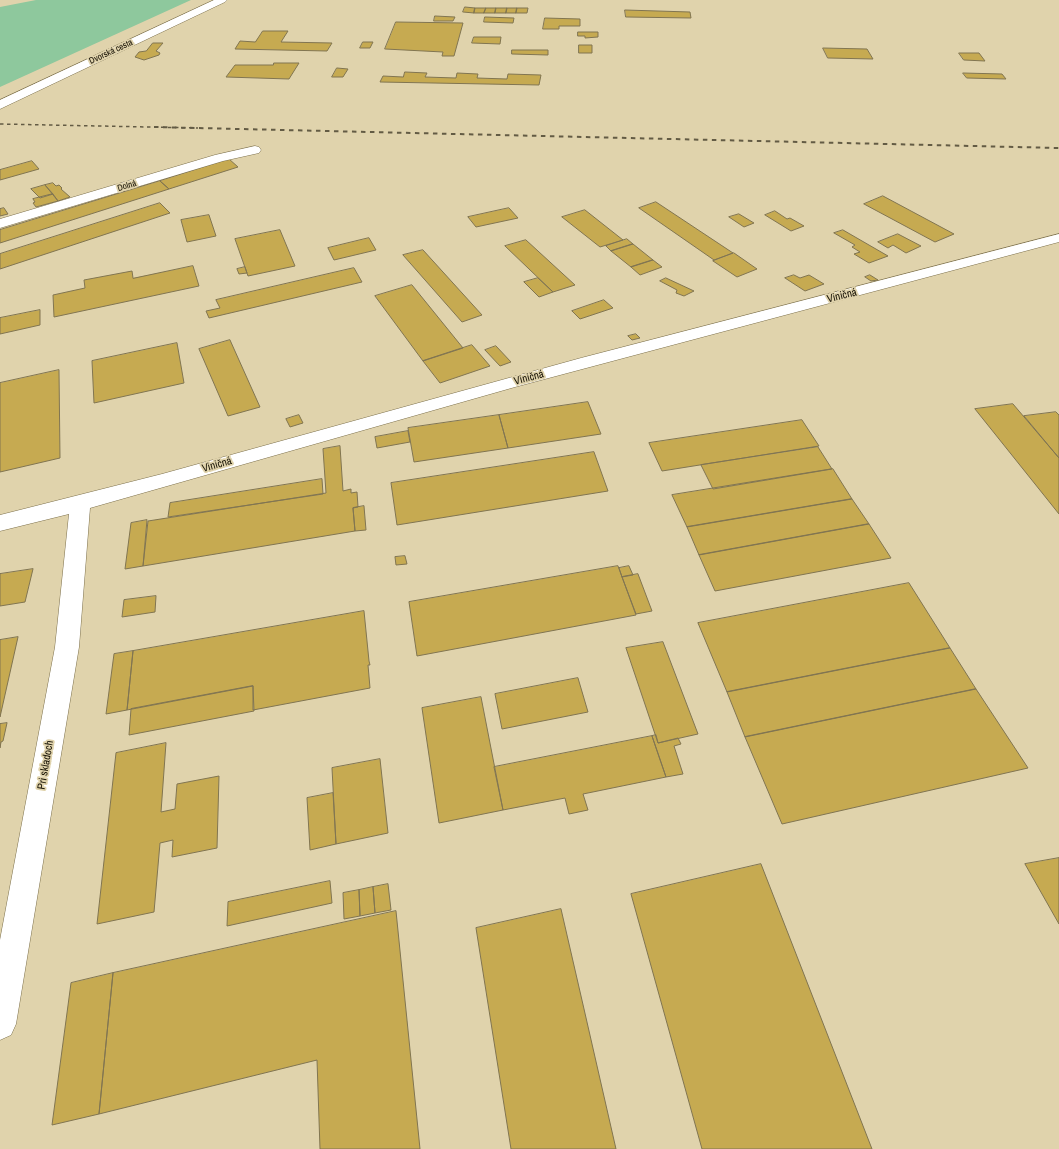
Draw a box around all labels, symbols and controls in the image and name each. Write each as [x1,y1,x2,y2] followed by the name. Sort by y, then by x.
[88,37,134,67] street label: Dvorská cesta
[116,178,138,194] street label: Dolná
[826,286,858,306] street label: Viničná
[513,368,545,388] street label: Viničná
[201,454,233,476] street label: Viničná
[35,739,57,791] street label: Pri skladoch

